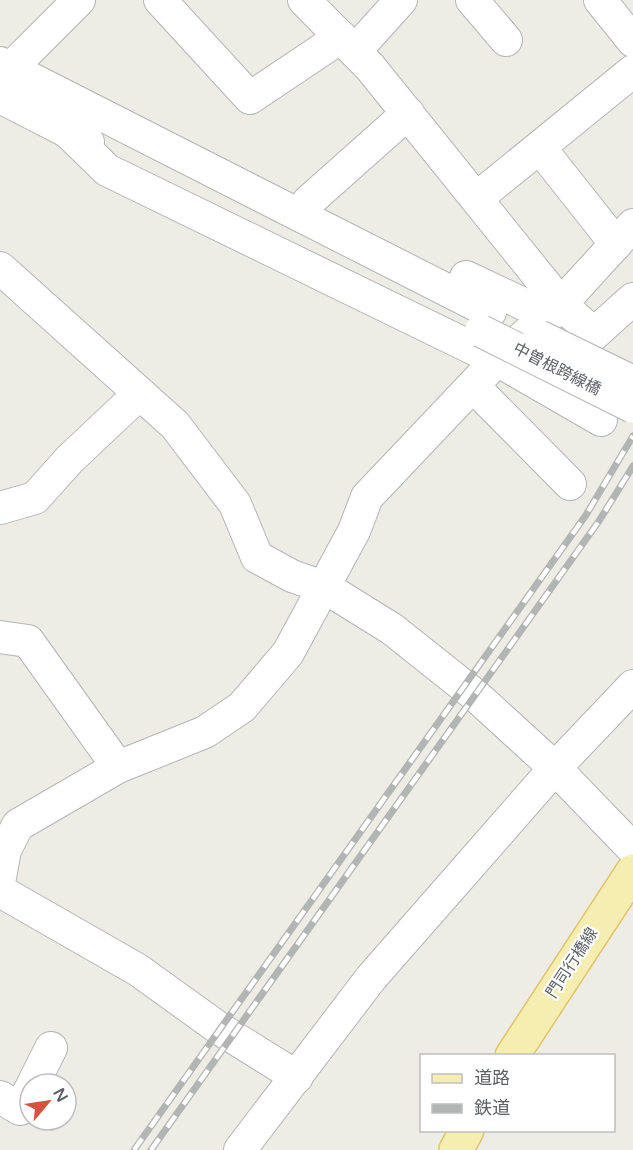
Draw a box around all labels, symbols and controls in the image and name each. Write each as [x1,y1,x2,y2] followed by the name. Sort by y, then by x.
[510,338,604,400] street label: 中曽根跨線橋
[542,924,602,1002] street label: 門司行橋線
[420,1054,615,1132] legend
[474,1067,510,1089] text: 道路
[18,1072,78,1132] north arrow
[48,1085,72,1106] text: N
[474,1097,510,1119] text: 鉄道

